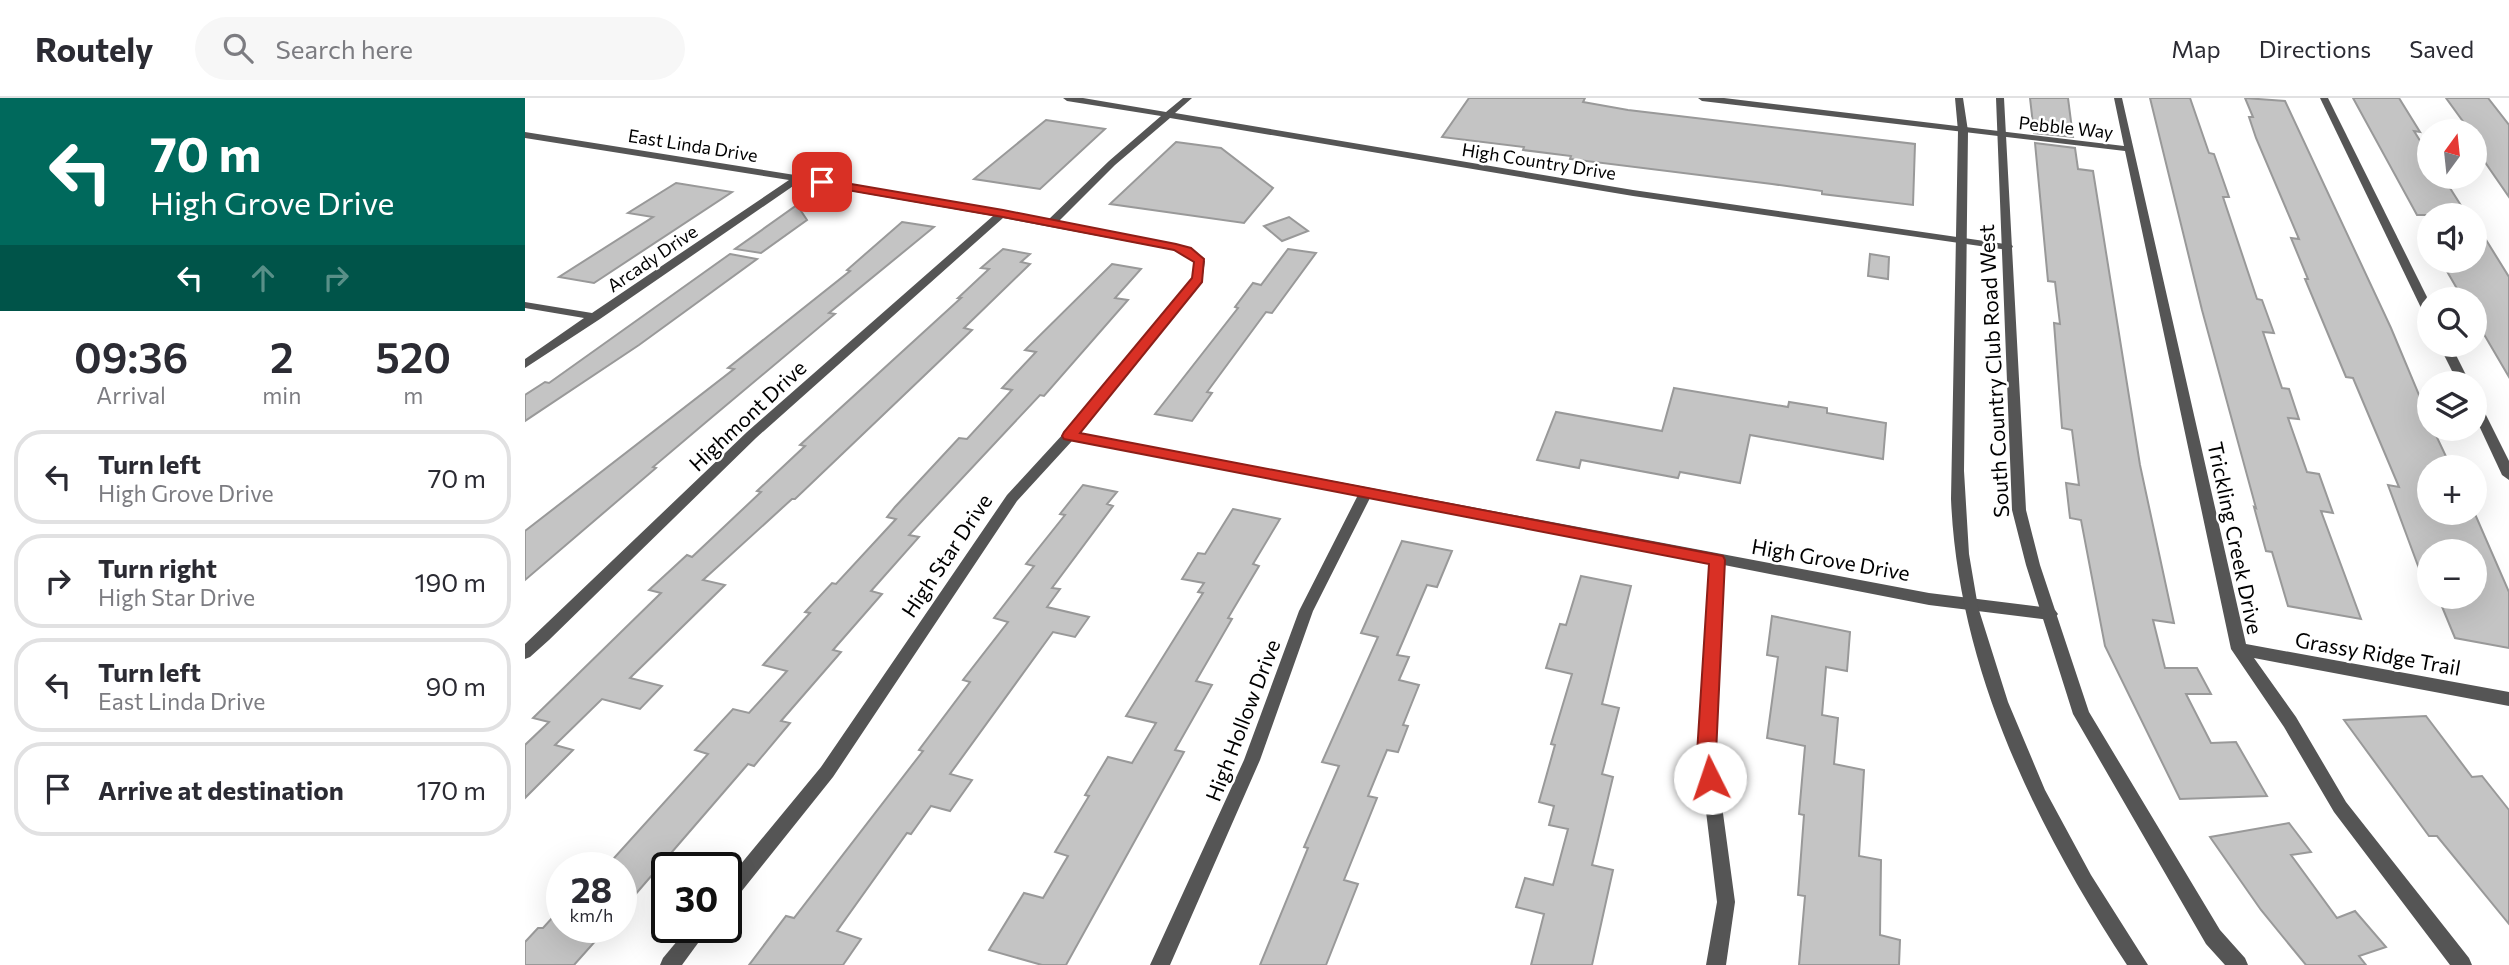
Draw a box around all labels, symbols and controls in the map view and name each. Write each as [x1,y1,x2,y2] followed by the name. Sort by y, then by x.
[195,17,685,80] search box
[35,28,153,69] text: Routely
[219,29,257,67] icon: search
[275,33,413,64] text: Search here
[2171,34,2221,63] text: Map
[2259,34,2371,63] text: Directions
[2409,34,2474,63] text: Saved
[2017,111,2115,143] street label: Pebble Way
[2417,119,2487,189] north arrow
[2417,119,2487,609] map controls
[150,122,261,182] text: 70 m
[627,124,759,166] street label: East Linda Drive
[35,126,126,217] icon: left
[1460,138,1618,184] street label: High Country Drive
[792,152,852,212] pin
[803,163,841,201] icon: arrive
[150,182,394,222] text: High Grove Drive
[2417,203,2487,273] button: sound
[603,220,701,296] street label: Arcady Drive
[1973,224,2013,518] street label: South Country Club Road West
[171,259,209,297] icon: left
[244,259,282,297] icon: ahead
[317,259,355,297] icon: right
[2417,287,2487,357] button: search
[74,330,188,382] text: 09:36
[270,330,294,382] text: 2
[375,330,451,382] text: 520
[683,354,811,476] street label: Highmont Drive
[2417,371,2487,441] button: layers
[96,381,166,409] text: Arrival
[262,381,301,409] text: min
[403,381,423,409] text: m
[2203,439,2269,637] street label: Trickling Creek Drive
[98,448,201,479] text: Turn left
[2417,455,2487,525] button: +
[39,458,77,496] icon: left
[428,462,486,493] text: 70 m
[98,479,274,507] text: High Grove Drive
[896,489,996,621] street label: High Star Drive
[1750,533,1912,585] street label: High Grove Drive
[2417,539,2487,609] button: −
[98,552,217,583] text: Turn right
[39,562,77,600] icon: right
[414,566,486,597] text: 190 m
[98,583,255,611] text: High Star Drive
[2293,626,2463,680] street label: Grassy Ridge Trail
[1200,636,1284,804] street label: High Hollow Drive
[98,656,201,687] text: Turn left
[39,666,77,704] icon: left
[426,670,486,701] text: 90 m
[98,687,265,715] text: East Linda Drive
[1673,741,1747,815] position arrow
[39,770,77,808] icon: arrive
[98,774,344,805] text: Arrive at destination
[417,774,486,805] text: 170 m
[651,852,742,943] speed limit sign: 30
[571,867,612,910] text: 28
[570,904,613,926] text: km/h

